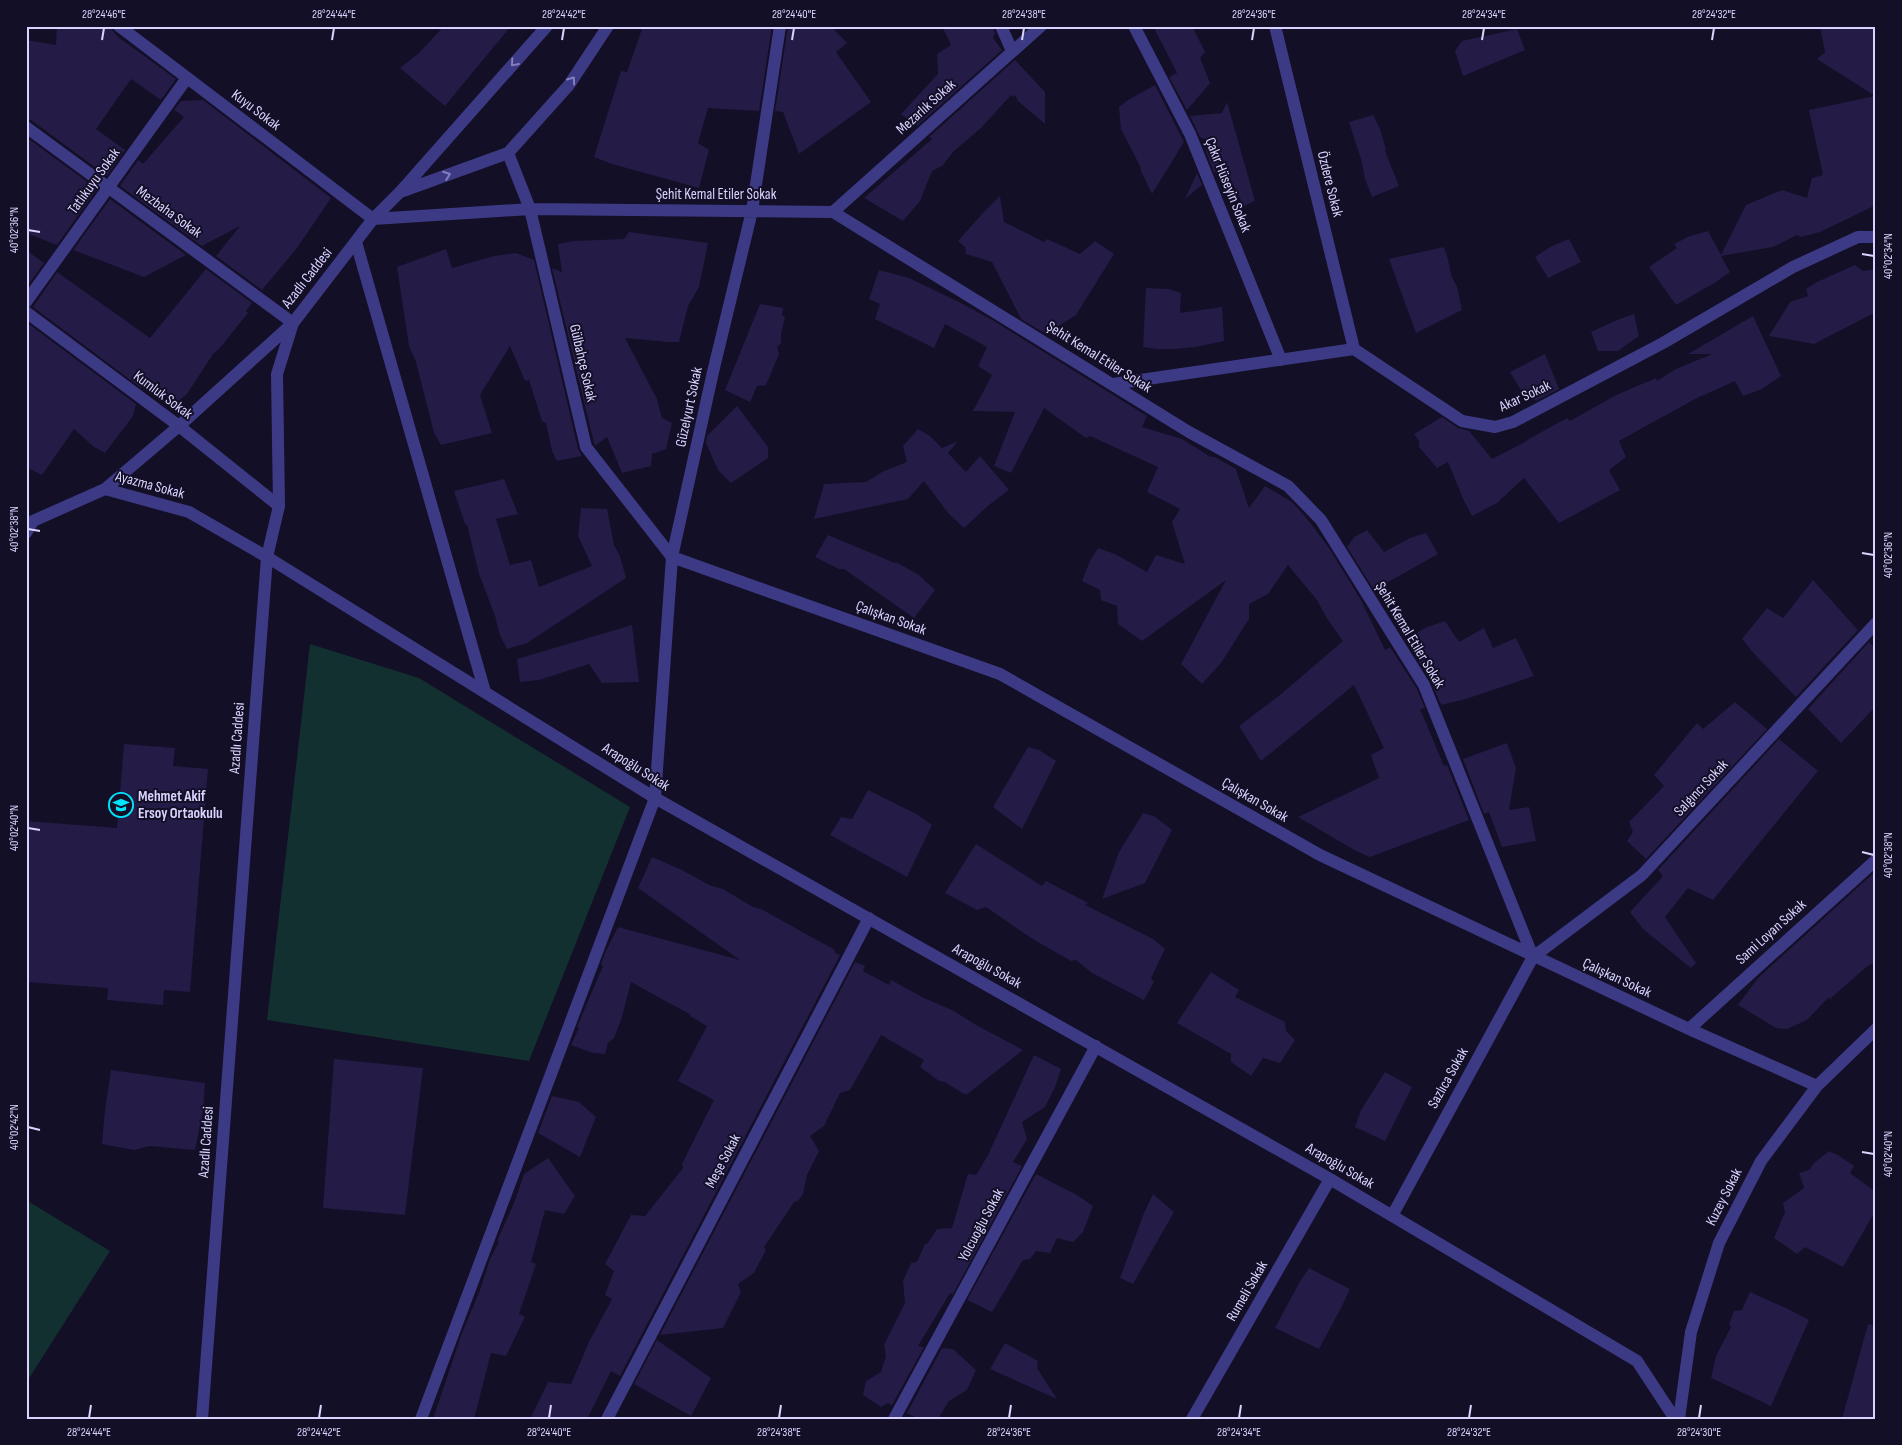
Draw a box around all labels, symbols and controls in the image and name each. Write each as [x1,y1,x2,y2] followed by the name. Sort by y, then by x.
[82,7,126,22] text: 28°24'46"E
[312,7,356,22] text: 28°24'44"E
[542,7,586,22] text: 28°24'42"E
[772,7,816,22] text: 28°24'40"E
[1002,7,1046,22] text: 28°24'38"E
[1232,7,1276,22] text: 28°24'36"E
[1462,7,1506,22] text: 28°24'34"E
[1692,7,1736,22] text: 28°24'32"E
[511,57,520,66] one-way arrow
[892,75,960,139] street label: Mezarlık Sokak
[566,76,575,86] one-way arrow
[227,85,285,135] street label: Kuyu Sokak
[1200,135,1256,235] street label: Çakır Hüseyin Sokak
[64,144,125,218] street label: Tatlıkuyu Sokak
[1313,149,1347,219] street label: Özdere Sokak
[442,171,450,181] one-way arrow
[132,182,206,242] street label: Mezbaha Sokak
[656,185,777,204] street label: Şehit Kemal Etiler Sokak
[7,207,22,253] text: 40°02'36"N
[1881,233,1896,279] text: 40°02'34"N
[277,244,337,313] street label: Azadlı Caddesi
[1043,317,1155,397] street label: Şehit Kemal Etiler Sokak
[565,322,601,404] street label: Gülbahçe Sokak
[671,365,707,449] street label: Güzelyurt Sokak
[130,366,197,424] street label: Kumluk Sokak
[1495,376,1554,417] street label: Akar Sokak
[112,466,187,503] street label: Ayazma Sokak
[7,506,22,552] text: 40°02'38"N
[1881,532,1896,578] text: 40°02'36"N
[1371,578,1449,692] street label: Şehit Kemal Etiler Sokak
[853,596,929,640] street label: Çalışkan Sokak
[225,702,249,775] street label: Azadlı Caddesi
[598,738,674,795] street label: Arapoğlu Sokak
[1670,755,1732,820] street label: Salgıncı Sokak
[1218,773,1292,827] street label: Çalışkan Sokak
[138,787,223,823] place label: Mehmet Akif Ersoy Ortaokulu
[108,792,134,818] school or university icon: Mehmet Akif Ersoy Ortaokulu
[7,805,22,851] text: 40°02'40"N
[1881,832,1896,878] text: 40°02'38"N
[1732,895,1810,969] street label: Sami Loyan Sokak
[948,939,1025,993] street label: Arapoğlu Sokak
[1579,954,1655,1002] street label: Çalışkan Sokak
[1423,1044,1473,1112] street label: Sazlıca Sokak
[7,1104,22,1150] text: 40°02'42"N
[194,1106,218,1179] street label: Azadlı Caddesi
[701,1130,745,1191] street label: Meşe Sokak
[1881,1131,1896,1177] text: 40°02'40"N
[1301,1138,1378,1193] street label: Arapoğlu Sokak
[1701,1165,1747,1229] street label: Kuzey Sokak
[954,1185,1008,1265] street label: Yolcuoğlu Sokak
[1222,1257,1272,1325] street label: Rumeli Sokak
[67,1425,111,1440] text: 28°24'44"E
[297,1425,341,1440] text: 28°24'42"E
[527,1425,571,1440] text: 28°24'40"E
[757,1425,801,1440] text: 28°24'38"E
[987,1425,1031,1440] text: 28°24'36"E
[1217,1425,1261,1440] text: 28°24'34"E
[1447,1425,1491,1440] text: 28°24'32"E
[1677,1425,1721,1440] text: 28°24'30"E

